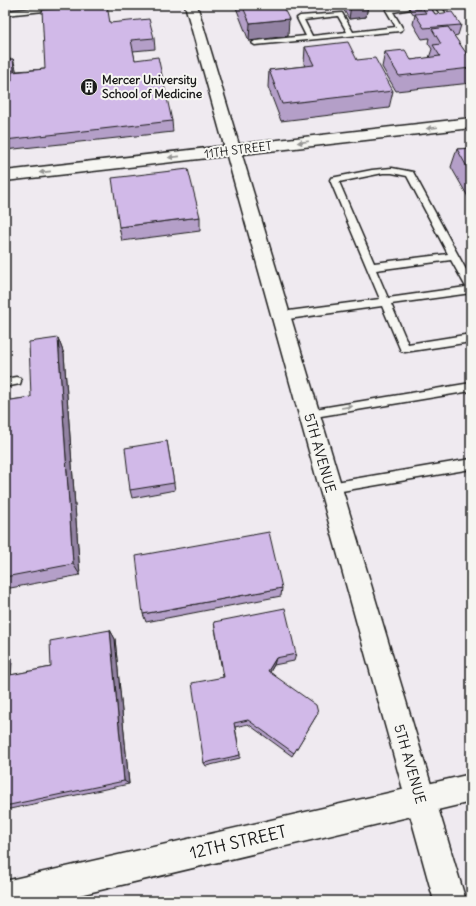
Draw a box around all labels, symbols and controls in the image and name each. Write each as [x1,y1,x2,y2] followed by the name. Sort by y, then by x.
[102,72,203,101] place label: Mercer University School of Medicine
[79,77,99,97] building icon: Mercer University School of Medicine
[426,124,438,131] one-way arrow
[203,138,273,161] street label: 11TH STREET
[297,139,309,146] one-way arrow
[168,154,180,160] one-way arrow
[39,169,51,175] one-way arrow
[341,404,353,410] one-way arrow
[300,411,340,495] street label: 5TH AVENUE
[390,722,430,806] street label: 5TH AVENUE
[187,820,289,864] street label: 12TH STREET

